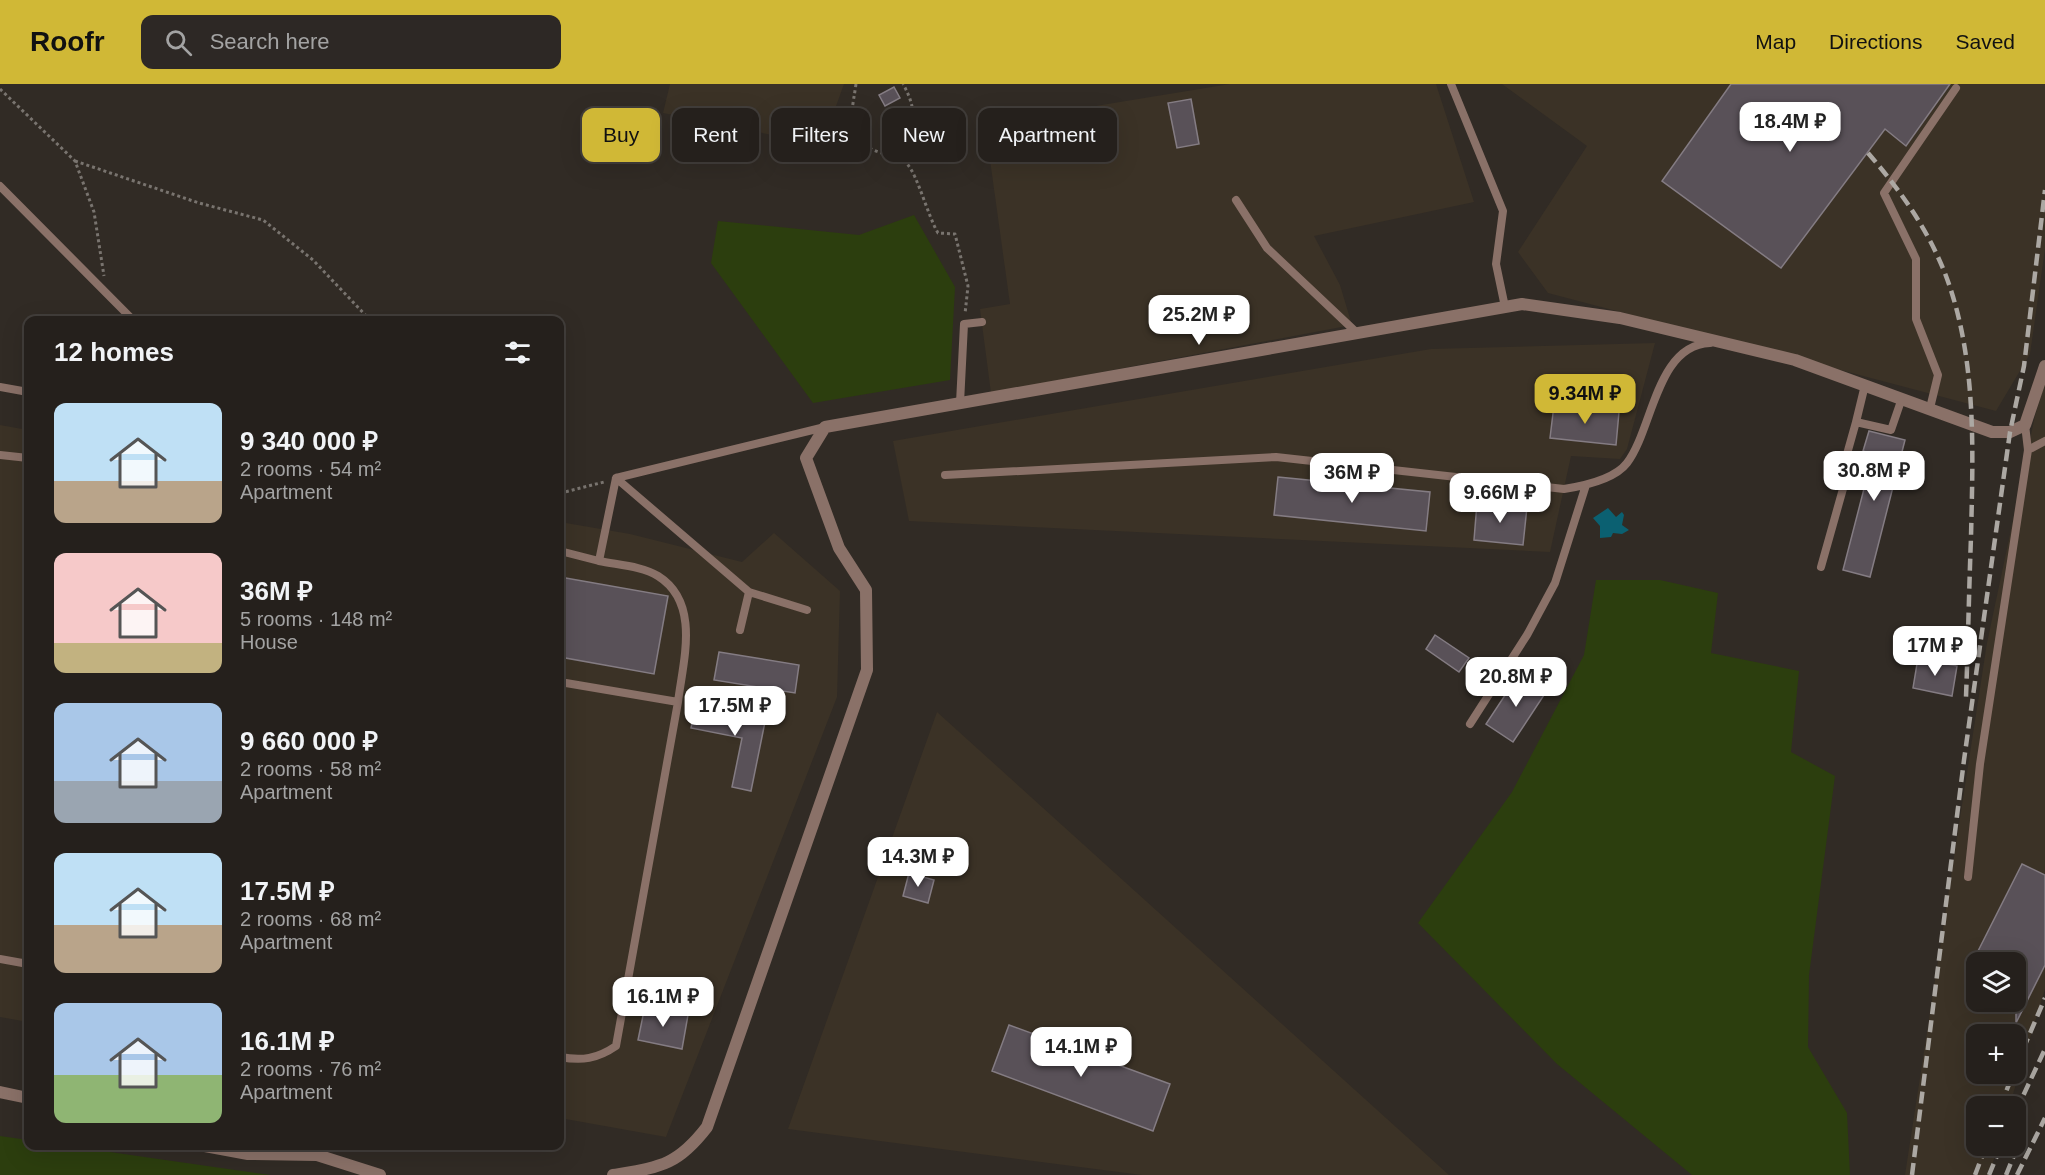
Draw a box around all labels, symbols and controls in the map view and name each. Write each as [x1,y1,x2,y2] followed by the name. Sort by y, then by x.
[141,15,561,69] search box
[30,26,105,57] text: Roofr
[162,26,195,59] icon: search
[210,29,330,54] text: Search here
[1755,30,1796,53] text: Map
[1829,30,1922,53] text: Directions
[1955,30,2015,53] text: Saved
[1735,102,1845,153] pin: 18.4M ₽
[582,108,660,162] chip: Buy
[672,108,759,162] chip: Rent
[771,108,870,162] chip: Filters
[882,108,966,162] chip: New
[978,108,1117,162] chip: Apartment
[1754,110,1826,132] text: 18.4M ₽
[1144,295,1254,346] pin: 25.2M ₽
[1163,303,1235,325] text: 25.2M ₽
[501,336,534,369] icon: filters
[54,337,174,367] text: 12 homes
[1530,374,1640,425] pin: 9.34M ₽
[1549,382,1621,404] text: 9.34M ₽
[240,426,378,456] text: 9 340 000 ₽
[102,427,174,499] icon: home
[1819,451,1929,502] pin: 30.8M ₽
[1310,453,1394,504] pin: 36M ₽
[240,458,381,480] text: 2 rooms · 54 m²
[1838,459,1910,481] text: 30.8M ₽
[1324,461,1380,483] text: 36M ₽
[1445,473,1555,524] pin: 9.66M ₽
[240,481,332,503] text: Apartment
[1464,481,1536,503] text: 9.66M ₽
[240,576,313,606] text: 36M ₽
[102,577,174,649] icon: home
[240,608,392,630] text: 5 rooms · 148 m²
[1893,626,1977,677] pin: 17M ₽
[240,631,298,653] text: House
[1907,634,1963,656] text: 17M ₽
[1461,657,1571,708] pin: 20.8M ₽
[1480,665,1552,687] text: 20.8M ₽
[680,686,790,737] pin: 17.5M ₽
[699,694,771,716] text: 17.5M ₽
[240,726,378,756] text: 9 660 000 ₽
[102,727,174,799] icon: home
[240,758,381,780] text: 2 rooms · 58 m²
[240,781,332,803] text: Apartment
[863,837,973,888] pin: 14.3M ₽
[882,845,954,867] text: 14.3M ₽
[240,876,335,906] text: 17.5M ₽
[102,877,174,949] icon: home
[240,908,381,930] text: 2 rooms · 68 m²
[240,931,332,953] text: Apartment
[1966,952,2026,1156] map controls
[1966,952,2026,1012] button: layers
[608,977,718,1028] pin: 16.1M ₽
[627,985,699,1007] text: 16.1M ₽
[1966,1024,2026,1084] button: +
[240,1026,335,1056] text: 16.1M ₽
[102,1027,174,1099] icon: home
[1026,1027,1136,1078] pin: 14.1M ₽
[1045,1035,1117,1057] text: 14.1M ₽
[240,1058,381,1080] text: 2 rooms · 76 m²
[240,1081,332,1103] text: Apartment
[1966,1096,2026,1156] button: −

